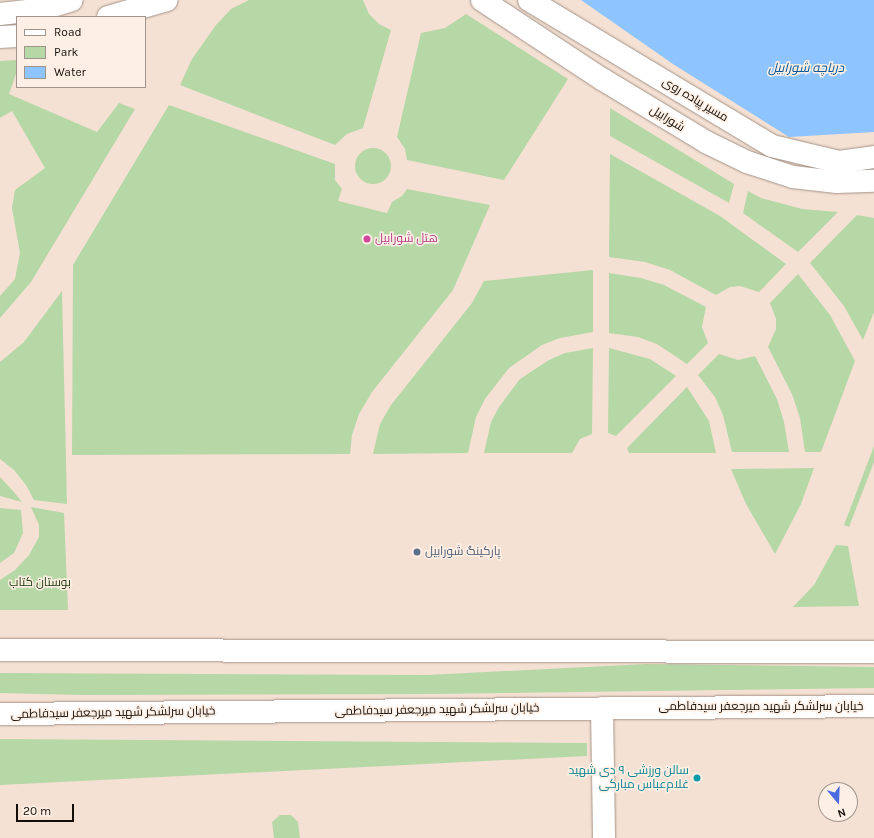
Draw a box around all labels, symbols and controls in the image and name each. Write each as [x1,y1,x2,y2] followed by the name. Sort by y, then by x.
[16,16,146,88] legend
[54,25,82,39] text: Road
[54,45,78,59] text: Park
[768,60,844,76] water label: دریاچه شورابیل
[54,65,86,79] text: Water
[659,75,731,125] street label: مسیر پیاده روی
[647,103,687,135] street label: شورابیل
[375,232,438,246] place label: هتل شورابیل
[362,234,372,244] marker: هتل شورابیل
[425,545,500,559] place label: پارکینگ شورابیل
[412,547,422,557] marker: پارکینگ شورابیل
[9,576,71,590] park label: بوستان کتاب
[659,700,863,714] street label: خیابان سرلشکر شهید میرجعفر سیدفاطمی
[334,701,540,719] street label: خیابان سرلشکر شهید میرجعفر سیدفاطمی
[10,704,216,722] street label: خیابان سرلشکر شهید میرجعفر سیدفاطمی
[568,764,689,792] place label: سالن ورزشی ۹ دی شهید غلام‌عباس مبارکی
[692,773,702,783] marker: سالن ورزشی ۹ دی شهید غلام‌عباس مبارکی
[818,782,858,822] north arrow
[18,796,76,822] scale bar
[23,804,51,818] text: 20 m
[836,805,848,820] text: N

